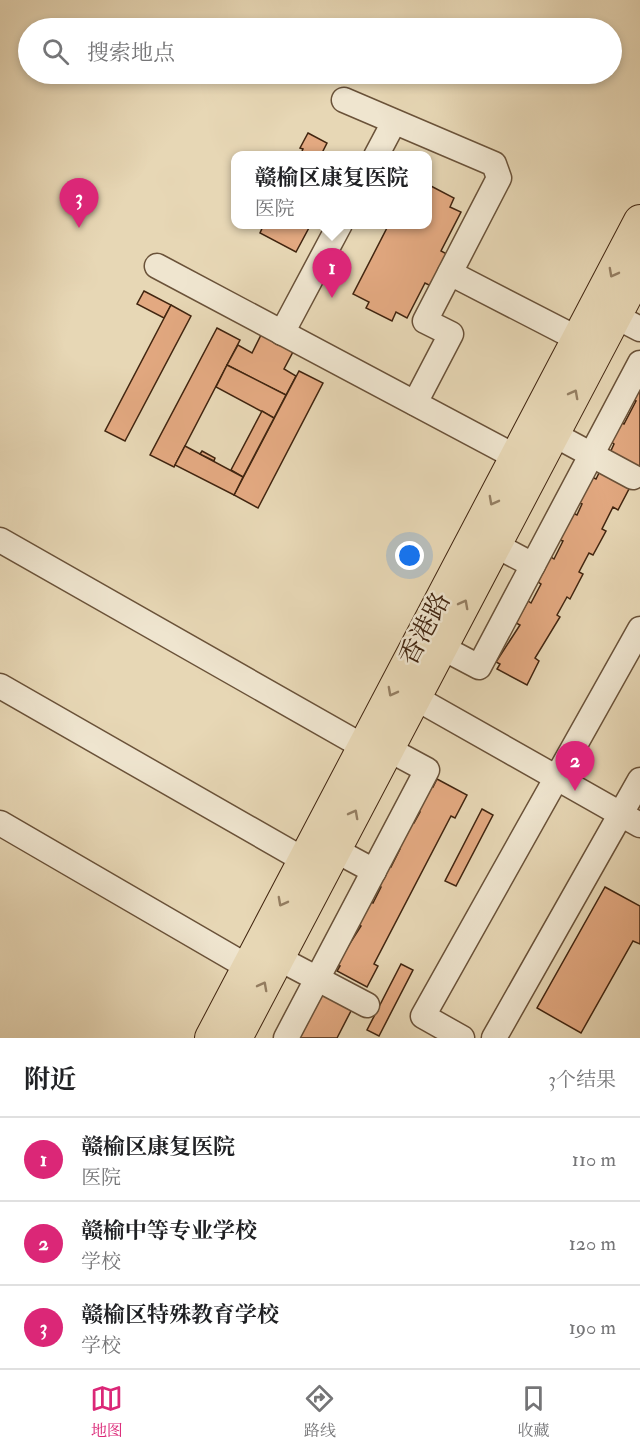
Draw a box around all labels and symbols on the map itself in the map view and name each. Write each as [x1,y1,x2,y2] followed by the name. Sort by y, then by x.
[60,178,98,228] pin: 3
[312,248,352,298] pin: 1
[609,266,620,277] one-way arrow
[567,390,578,400] one-way arrow
[489,495,500,505] one-way arrow
[395,541,424,570] your location
[393,587,457,671] street label: 香港路
[457,600,468,610] one-way arrow
[388,686,399,696] one-way arrow
[556,742,594,791] pin: 2
[346,809,358,820] one-way arrow
[278,896,289,906] one-way arrow
[256,982,267,993] one-way arrow

